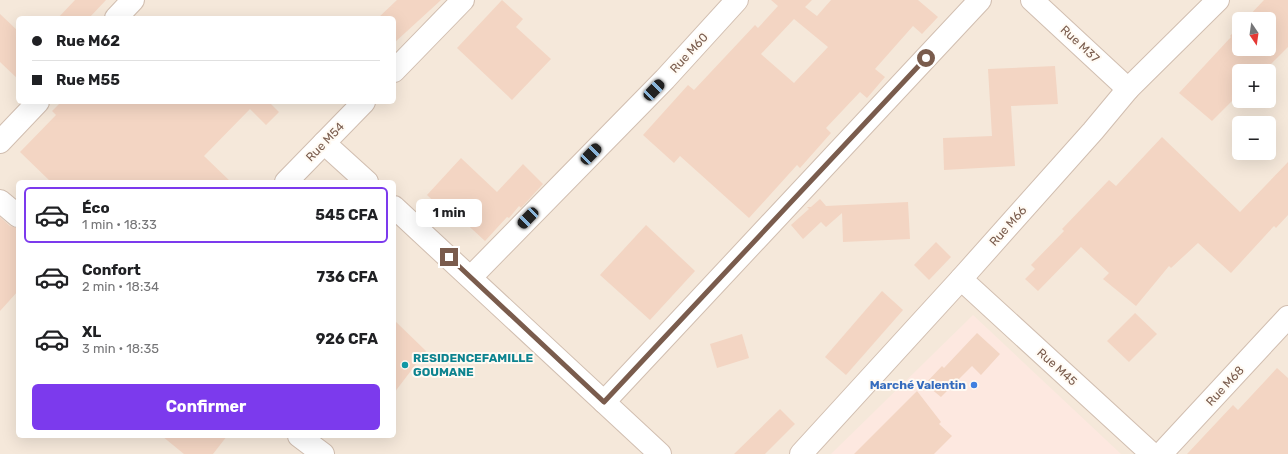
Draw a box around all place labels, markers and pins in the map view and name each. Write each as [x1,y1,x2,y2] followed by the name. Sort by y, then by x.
[413,351,533,379] place label: RESIDENCEFAMILLE GOUMANE
[400,360,410,370] marker: RESIDENCEFAMILLE GOUMANE
[870,378,966,392] place label: Marché Valentin
[969,380,979,390] marker: Marché Valentin

